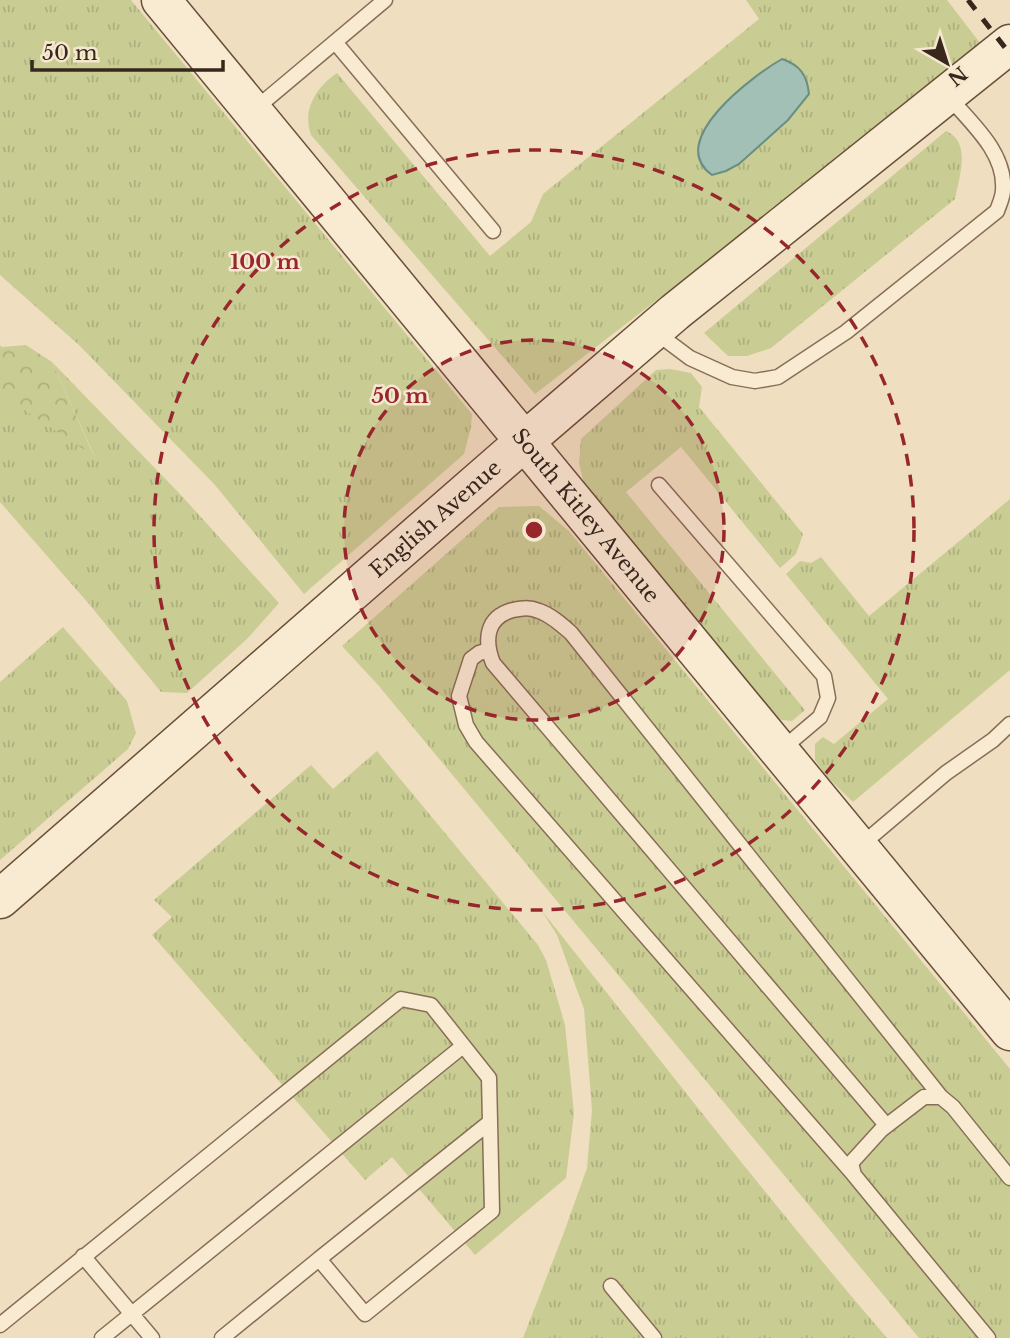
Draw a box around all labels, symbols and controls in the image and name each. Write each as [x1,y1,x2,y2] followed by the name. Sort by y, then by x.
[32,28,222,72] scale bar
[912,28,982,98] north arrow
[42,40,98,66] text: 50 m
[943,61,972,90] text: N
[230,249,300,275] text: 100 m
[371,383,429,409] text: 50 m
[506,423,665,608] street label: South Kitley Avenue
[365,455,506,583] street label: English Avenue
[522,518,546,542] centre of rings

